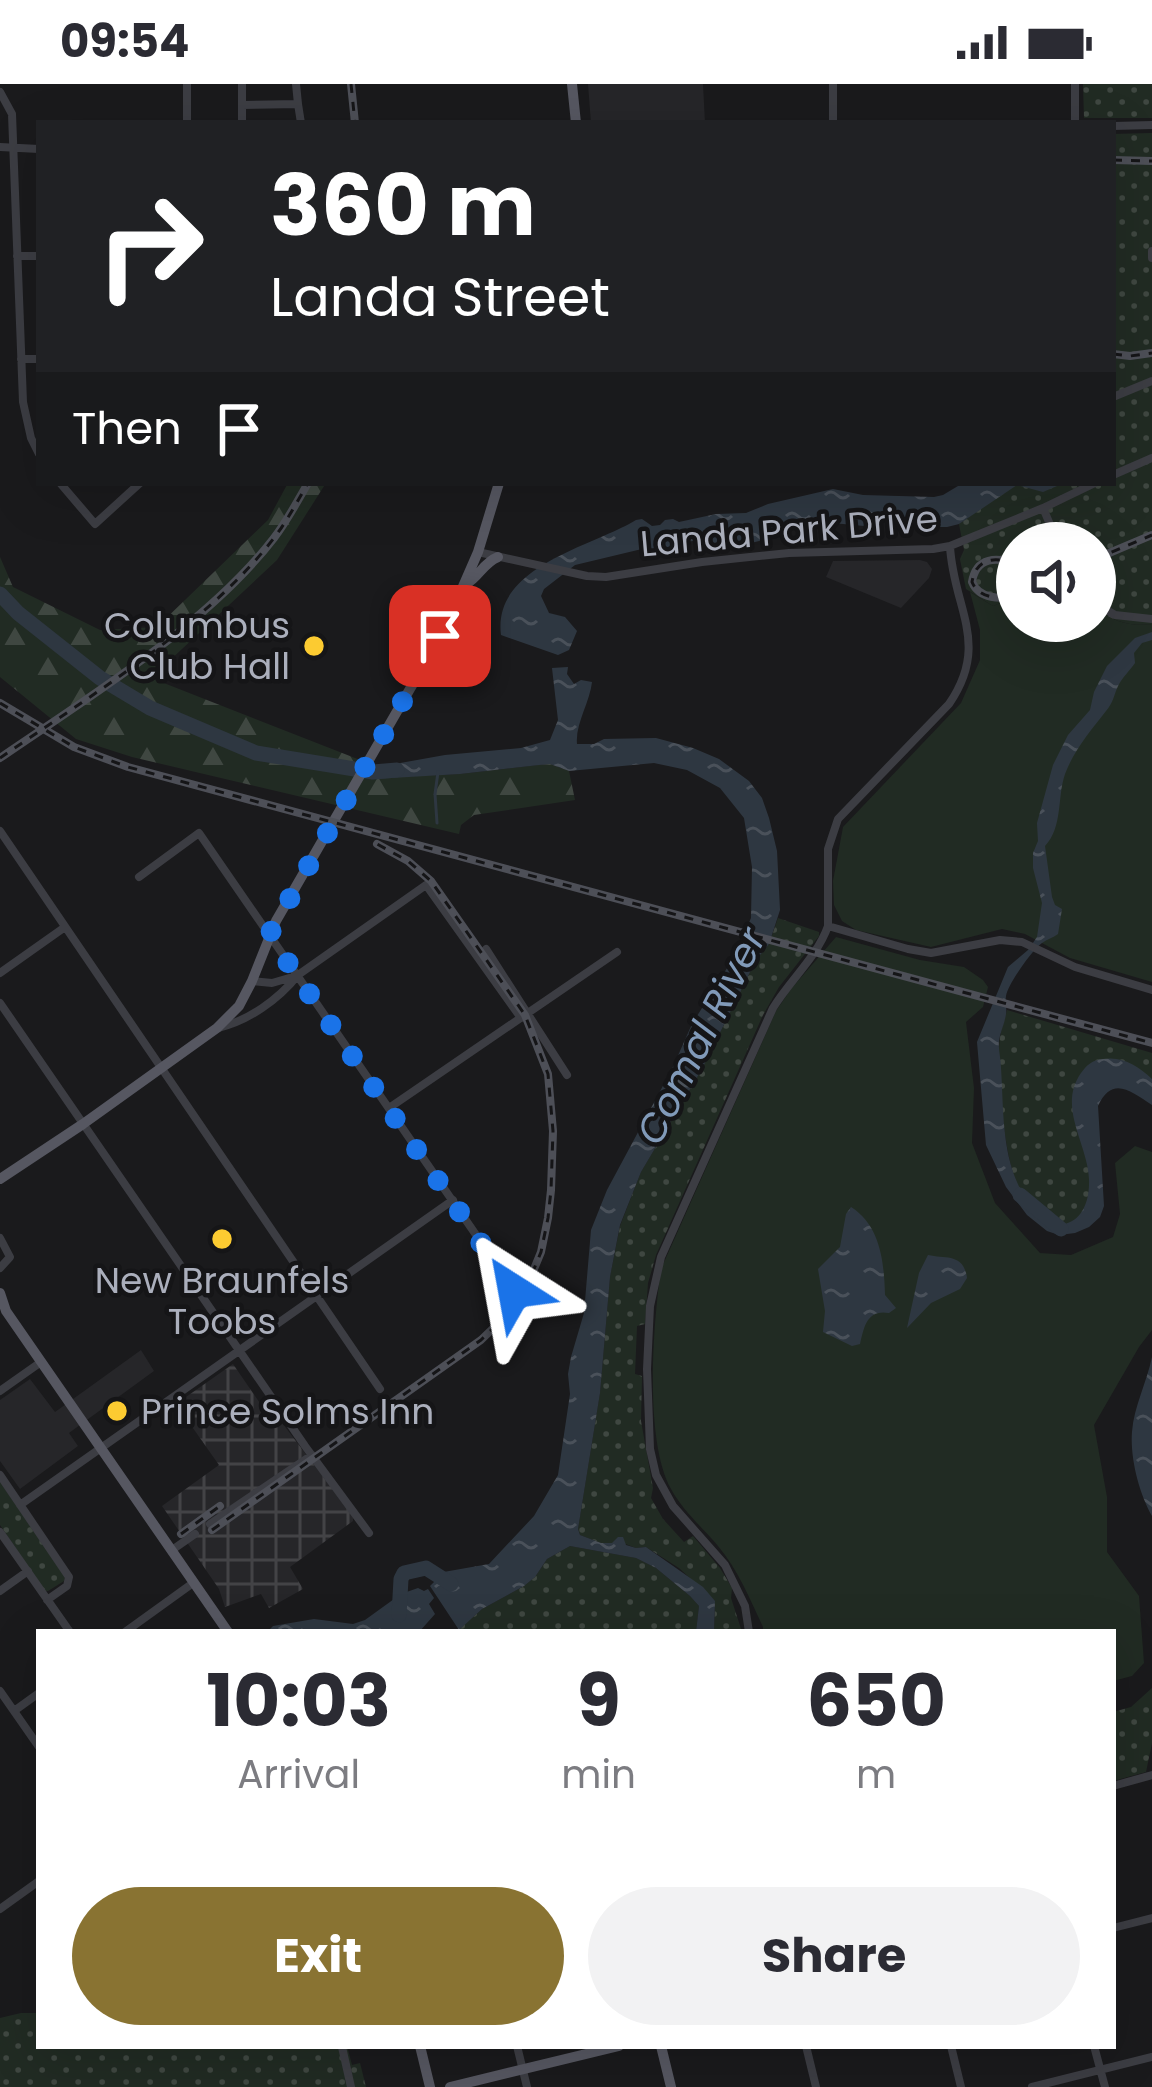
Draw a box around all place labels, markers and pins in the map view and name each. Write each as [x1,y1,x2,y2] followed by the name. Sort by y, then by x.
[389,585,491,687] pin
[104,600,290,692] place label: Columbus Club Hall
[301,633,327,659] marker: Columbus Club Hall
[209,1226,235,1252] marker: New Braunfels Toobs
[95,1255,349,1347] place label: New Braunfels Toobs
[141,1386,434,1437] place label: Prince Solms Inn
[104,1398,130,1424] marker: Prince Solms Inn

